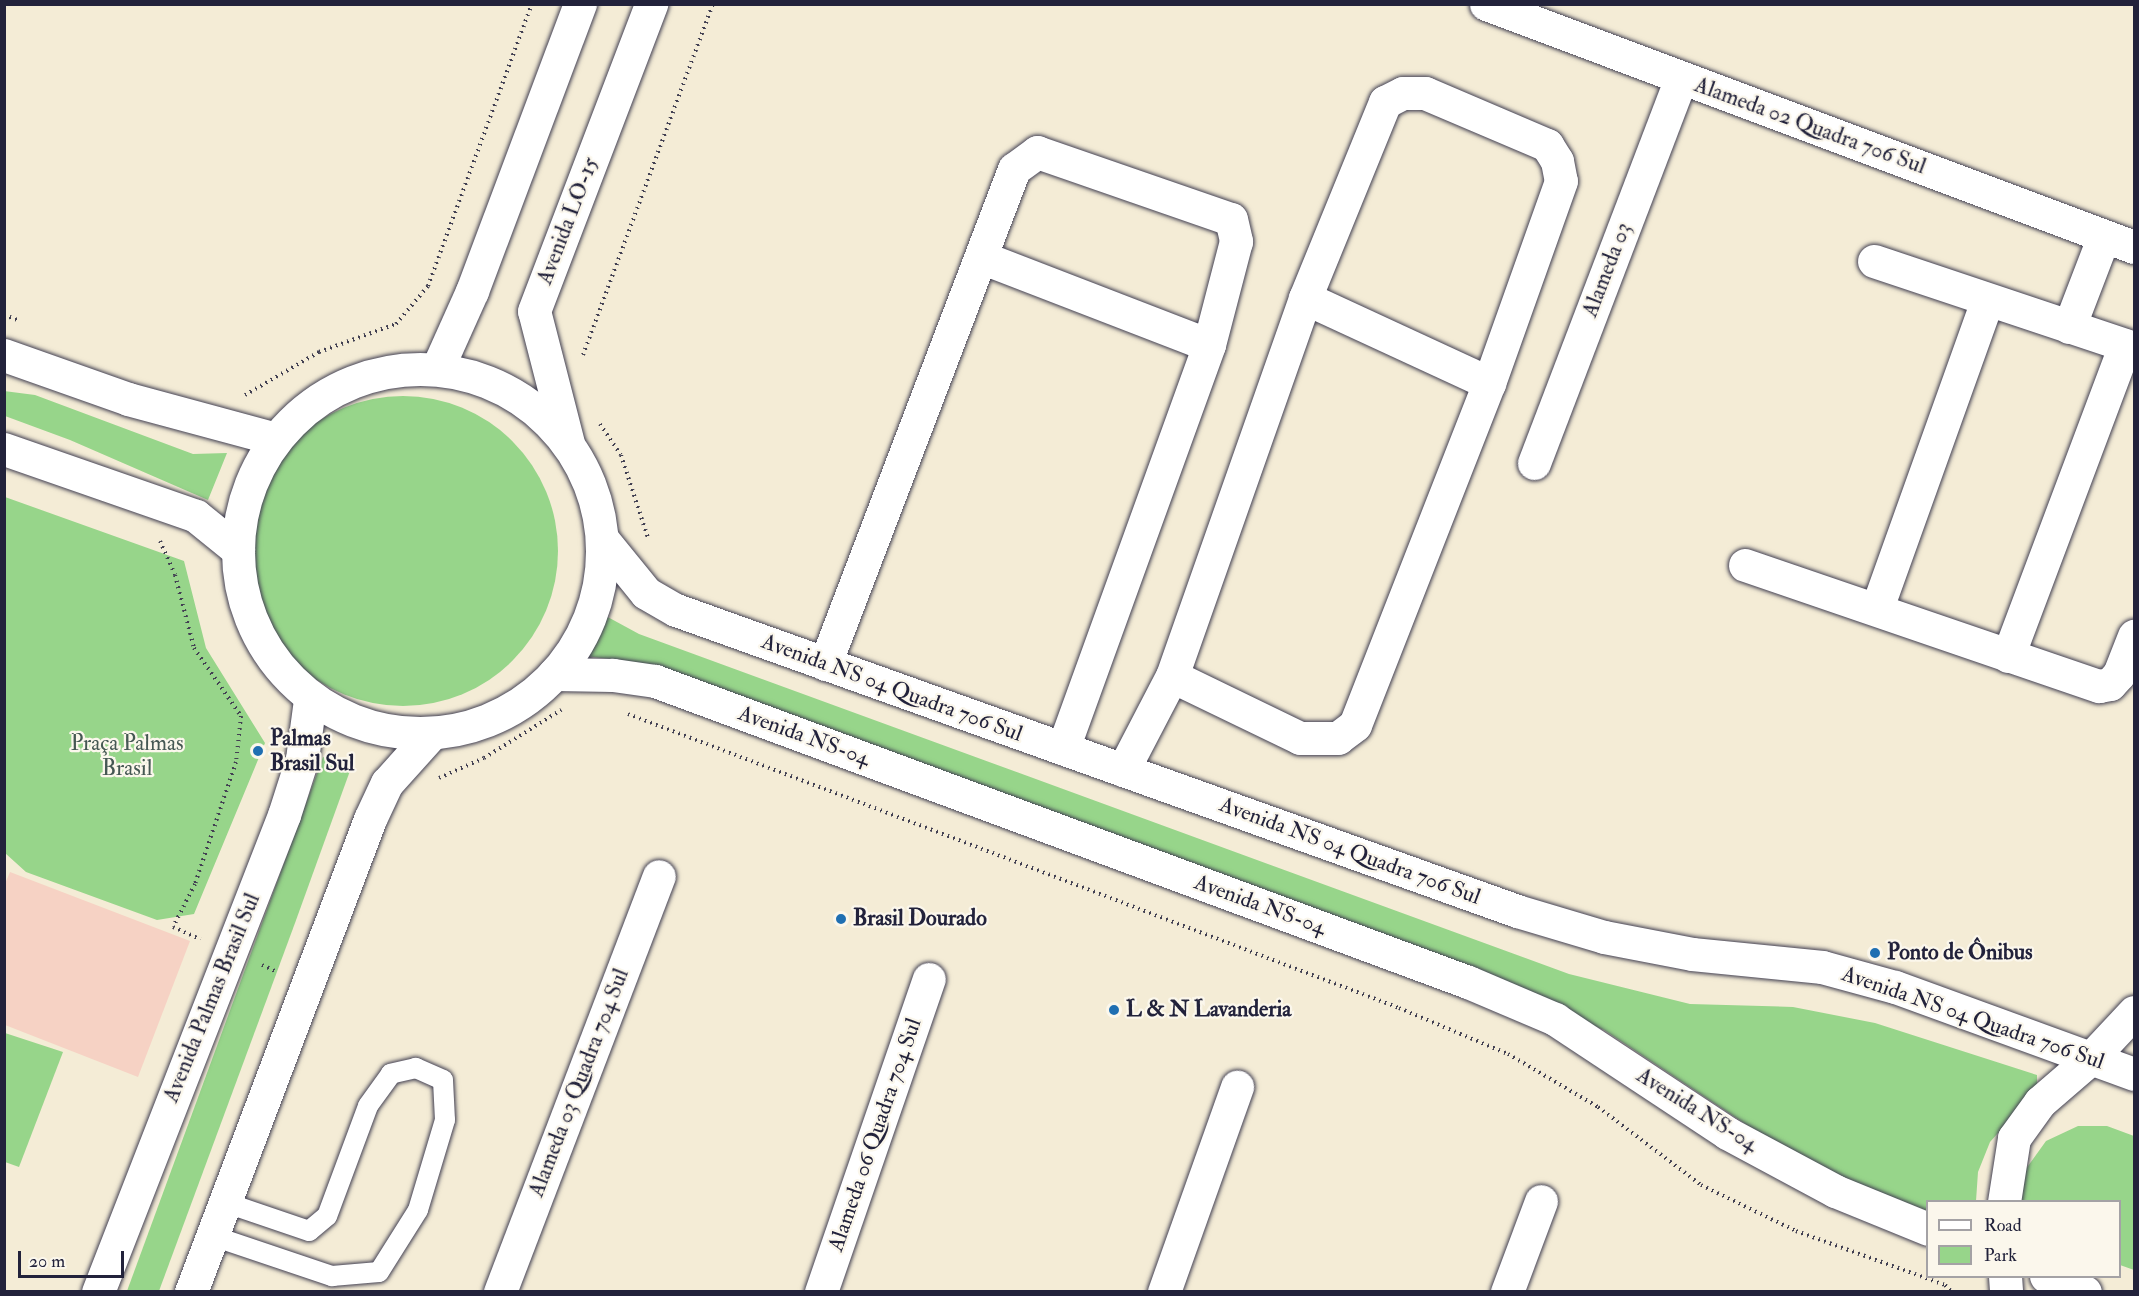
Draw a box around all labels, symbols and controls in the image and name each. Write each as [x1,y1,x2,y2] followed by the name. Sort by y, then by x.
[1691,72,1929,180] street label: Alameda 02 Quadra 706 Sul
[532,154,604,288] street label: Avenida LO-15
[1577,219,1637,321] street label: Alameda 03
[758,628,1026,748] street label: Avenida NS 04 Quadra 706 Sul
[735,700,873,772] street label: Avenida NS-04
[270,725,354,776] place label: Palmas Brasil Sul
[70,730,184,782] park label: Praça Palmas Brasil
[251,744,265,758] marker: Palmas Brasil Sul
[1216,791,1484,911] street label: Avenida NS 04 Quadra 706 Sul
[1191,869,1329,941] street label: Avenida NS-04
[158,890,266,1106] street label: Avenida Palmas Brasil Sul
[853,906,987,932] place label: Brasil Dourado
[834,912,848,926] marker: Brasil Dourado
[1887,940,2033,966] place label: Ponto de Ônibus
[1868,946,1882,960] marker: Ponto de Ônibus
[1838,961,2108,1075] street label: Avenida NS 04 Quadra 706 Sul
[523,965,635,1201] street label: Alameda 03 Quadra 704 Sul
[1126,997,1291,1023] place label: L & N Lavanderia
[1107,1003,1121,1017] marker: L & N Lavanderia
[823,1015,927,1255] street label: Alameda 06 Quadra 704 Sul
[1632,1062,1762,1158] street label: Avenida NS-04
[1926,1200,2121,1278] legend
[1984,1214,2022,1237] text: Road
[21,1239,128,1277] scale bar
[1984,1244,2017,1267] text: Park
[29,1250,65,1273] text: 20 m

